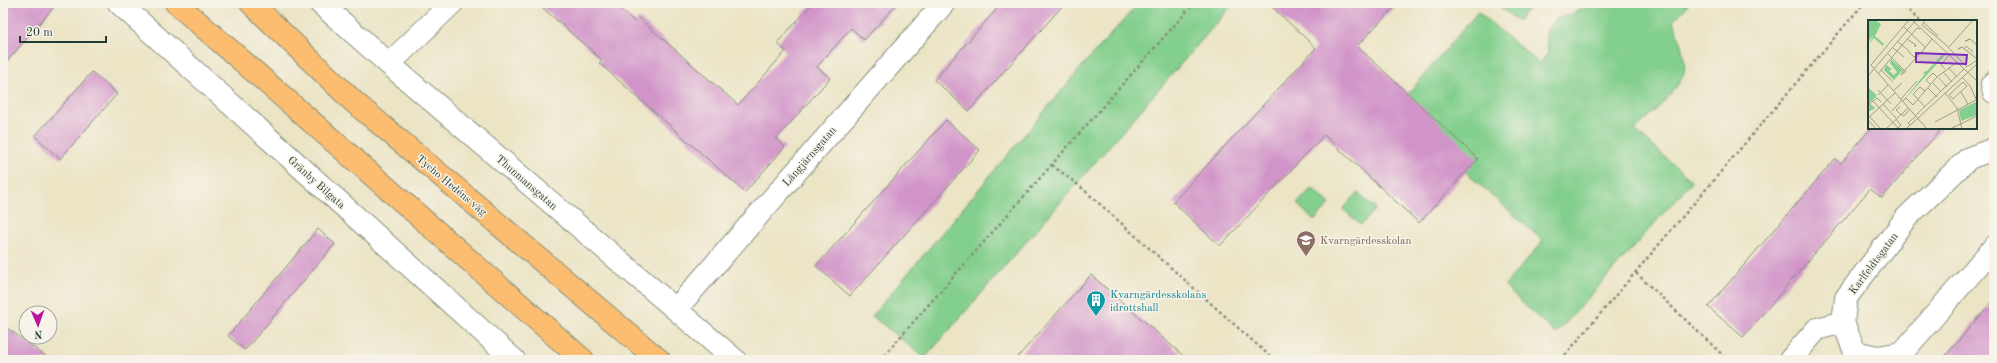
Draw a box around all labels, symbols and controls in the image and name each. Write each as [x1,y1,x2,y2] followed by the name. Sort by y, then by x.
[20,18,106,44] scale bar
[1868,20,1977,129] inset map
[26,27,53,39] text: 20 m
[781,125,839,189] street label: Långjärnsgatan
[414,154,488,219] street label: Tycho Hedéns väg
[493,154,559,213] street label: Thunmansgatan
[285,155,347,212] street label: Gränby Bilgata
[1295,229,1317,257] school or university icon: Kvarngärdesskolan
[1848,231,1901,297] street label: Karlfeldtsgatan
[1320,236,1411,247] place label: Kvarngärdesskolan
[1085,289,1107,317] building icon: Kvarngärdesskolans idrottshall
[1110,290,1206,314] place label: Kvarngärdesskolans idrottshall
[18,305,58,345] north arrow
[33,328,43,339] text: N

